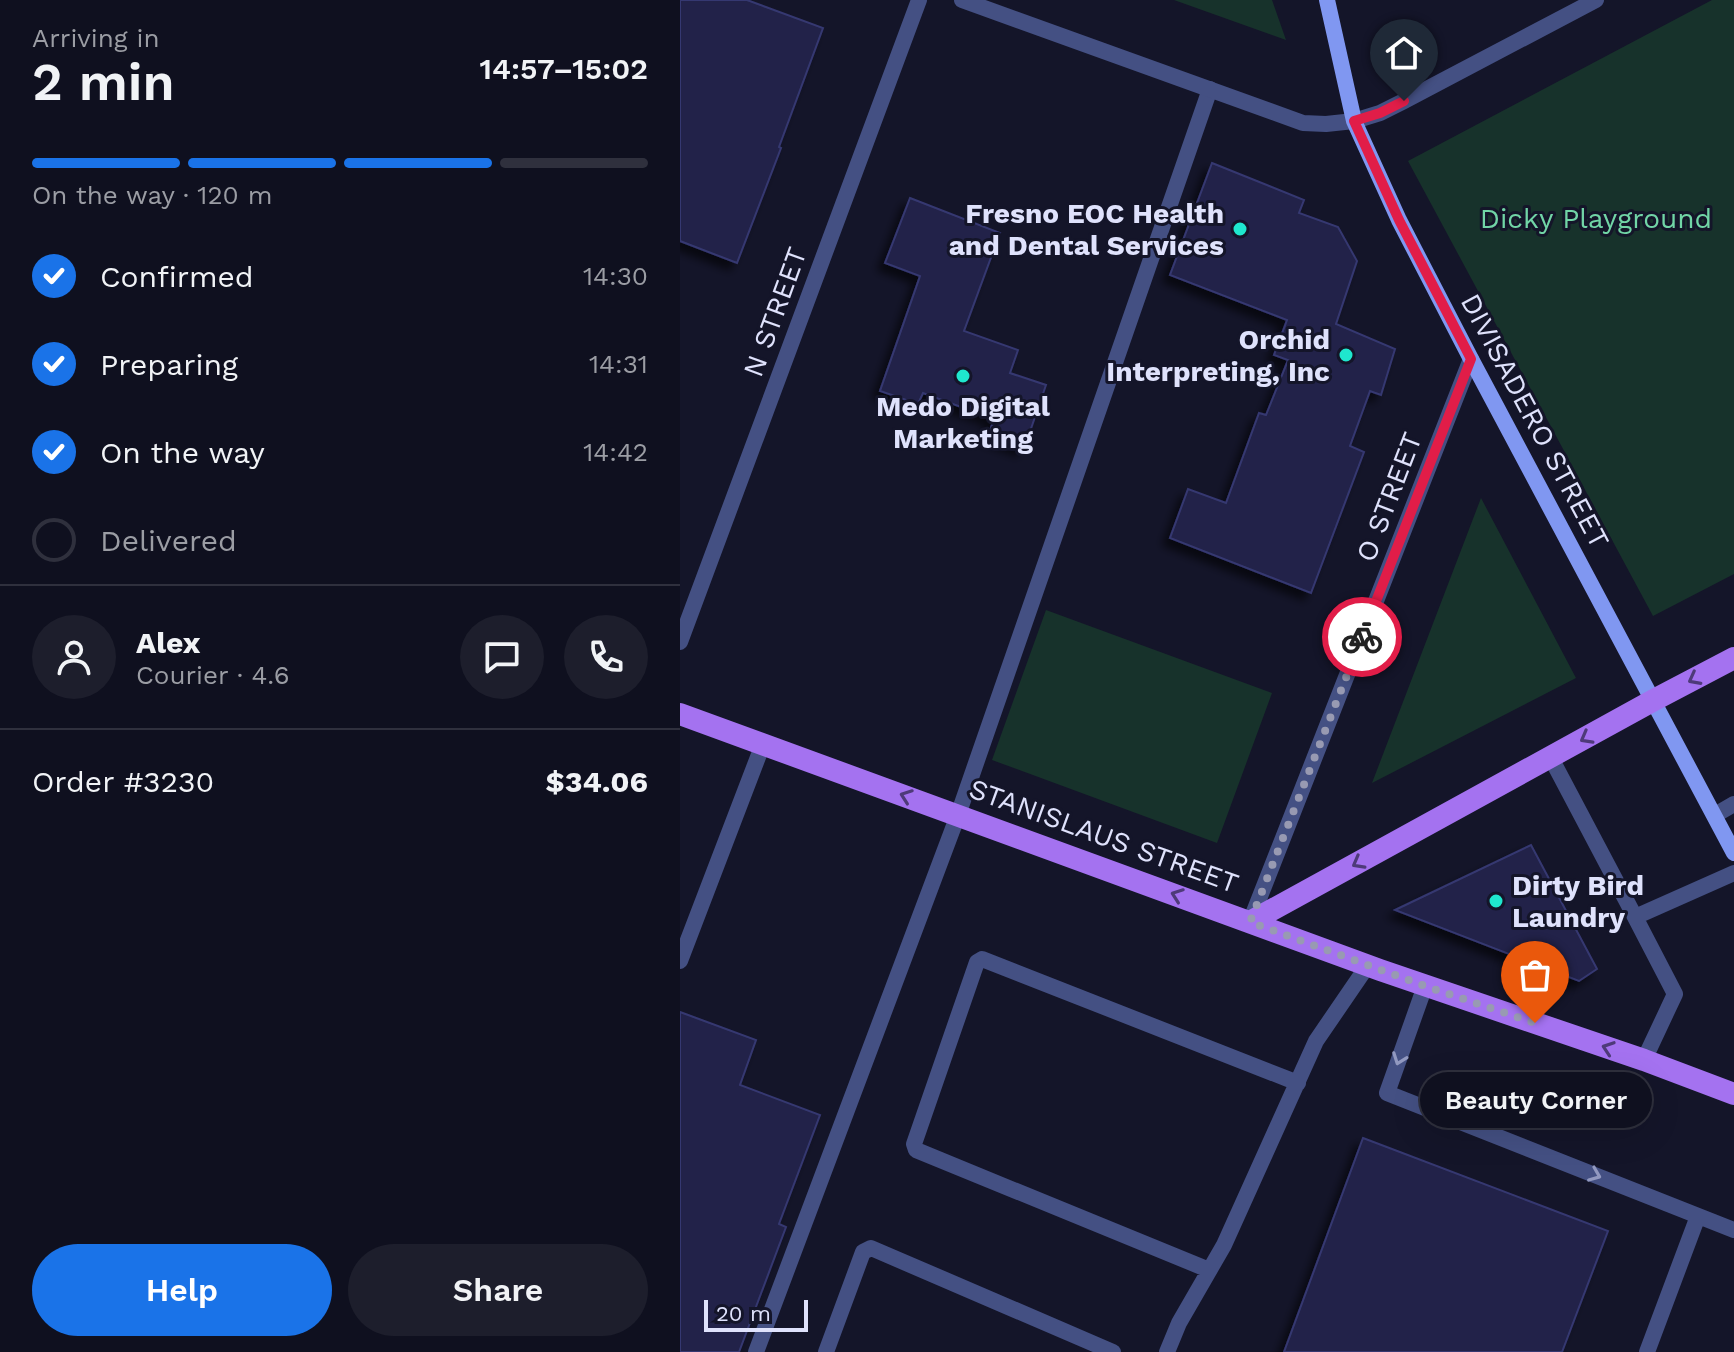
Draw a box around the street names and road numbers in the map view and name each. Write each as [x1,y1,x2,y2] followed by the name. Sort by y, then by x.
[736,243,814,381] street label: N STREET
[1454,288,1616,554] street label: DIVISADERO STREET
[1349,428,1429,566] street label: O STREET
[965,772,1243,900] street label: STANISLAUS STREET

